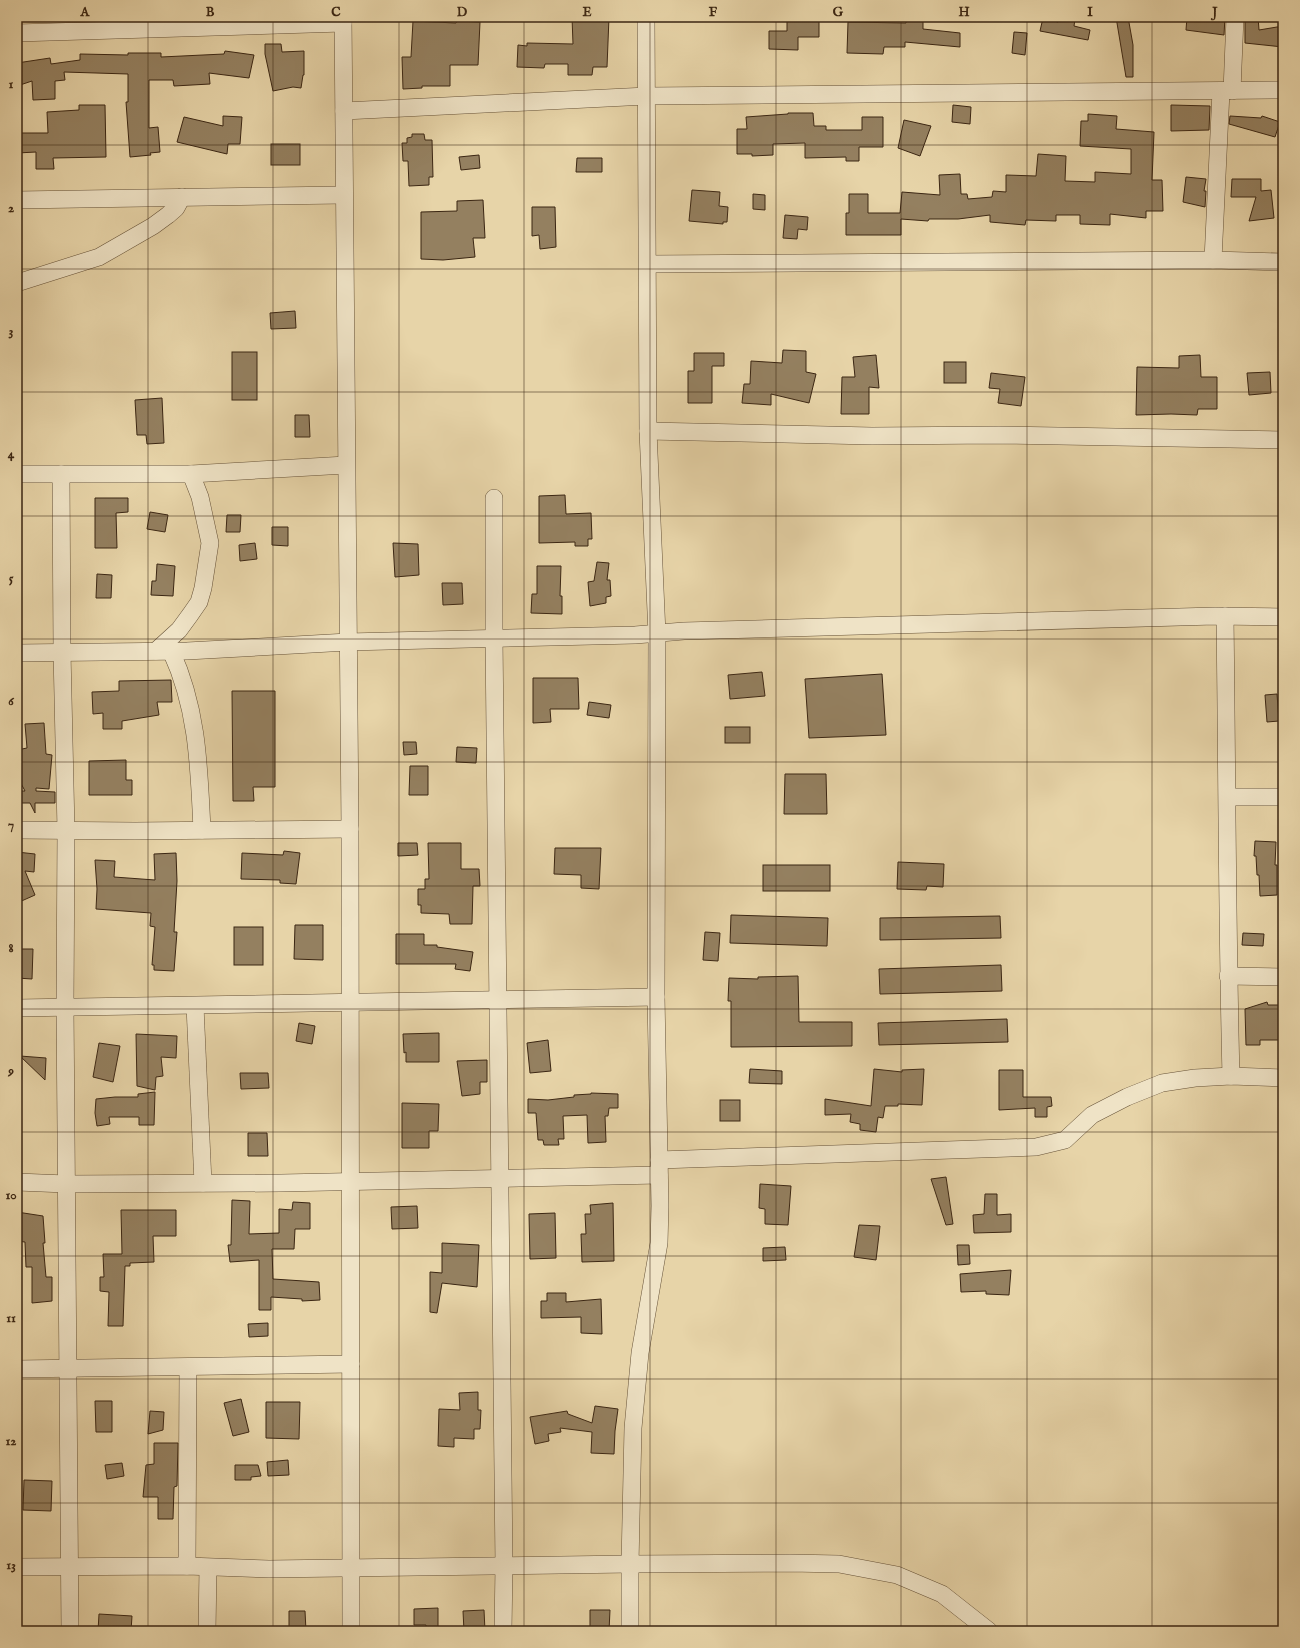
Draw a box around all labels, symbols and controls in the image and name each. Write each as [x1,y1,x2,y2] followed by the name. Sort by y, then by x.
[80,4,91,21] text: A
[206,4,215,21] text: B
[331,4,341,21] text: C
[457,4,468,21] text: D
[582,4,592,21] text: E
[709,4,718,21] text: F
[833,4,844,21] text: G
[958,4,970,21] text: H
[1087,4,1093,21] text: I
[1210,4,1218,21] text: J
[9,76,14,93] text: 1
[8,200,14,217] text: 2
[9,323,14,340] text: 3
[8,446,15,463] text: 4
[9,570,14,587] text: 5
[8,693,14,710] text: 6
[8,817,14,834] text: 7
[8,940,14,957] text: 8
[7,1063,14,1080] text: 9
[5,1187,17,1204] text: 10
[6,1310,16,1327] text: 11
[6,1433,16,1450] text: 12
[6,1557,16,1574] text: 13

